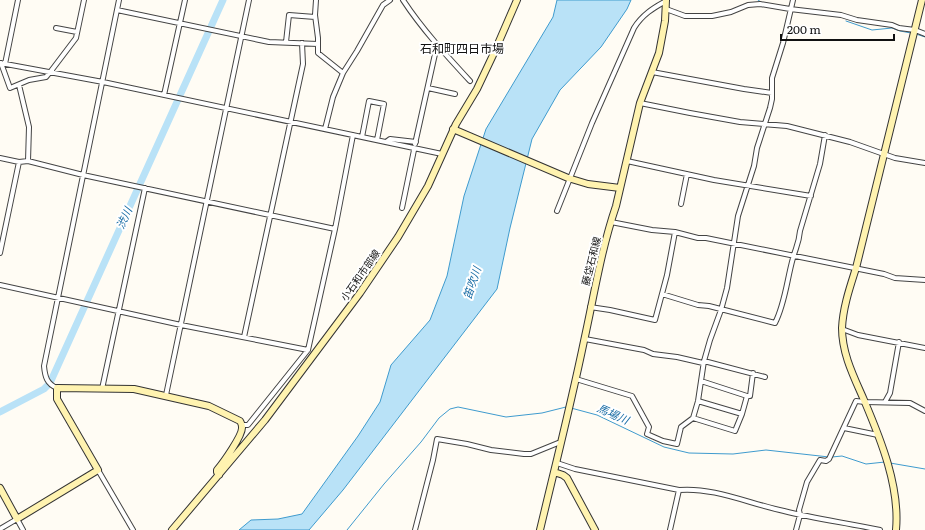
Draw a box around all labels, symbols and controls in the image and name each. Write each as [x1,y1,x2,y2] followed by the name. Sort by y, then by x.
[781,16,894,42] scale bar
[787,20,821,38] text: 200 m
[420,39,504,57] district label: 石和町四日市場
[111,203,135,231] water label: 渋川
[577,235,604,287] street label: 藤垈石和線
[336,246,383,304] street label: 小石和市部線
[458,264,484,301] water label: 笛吹川
[595,399,633,428] water label: 馬場川

